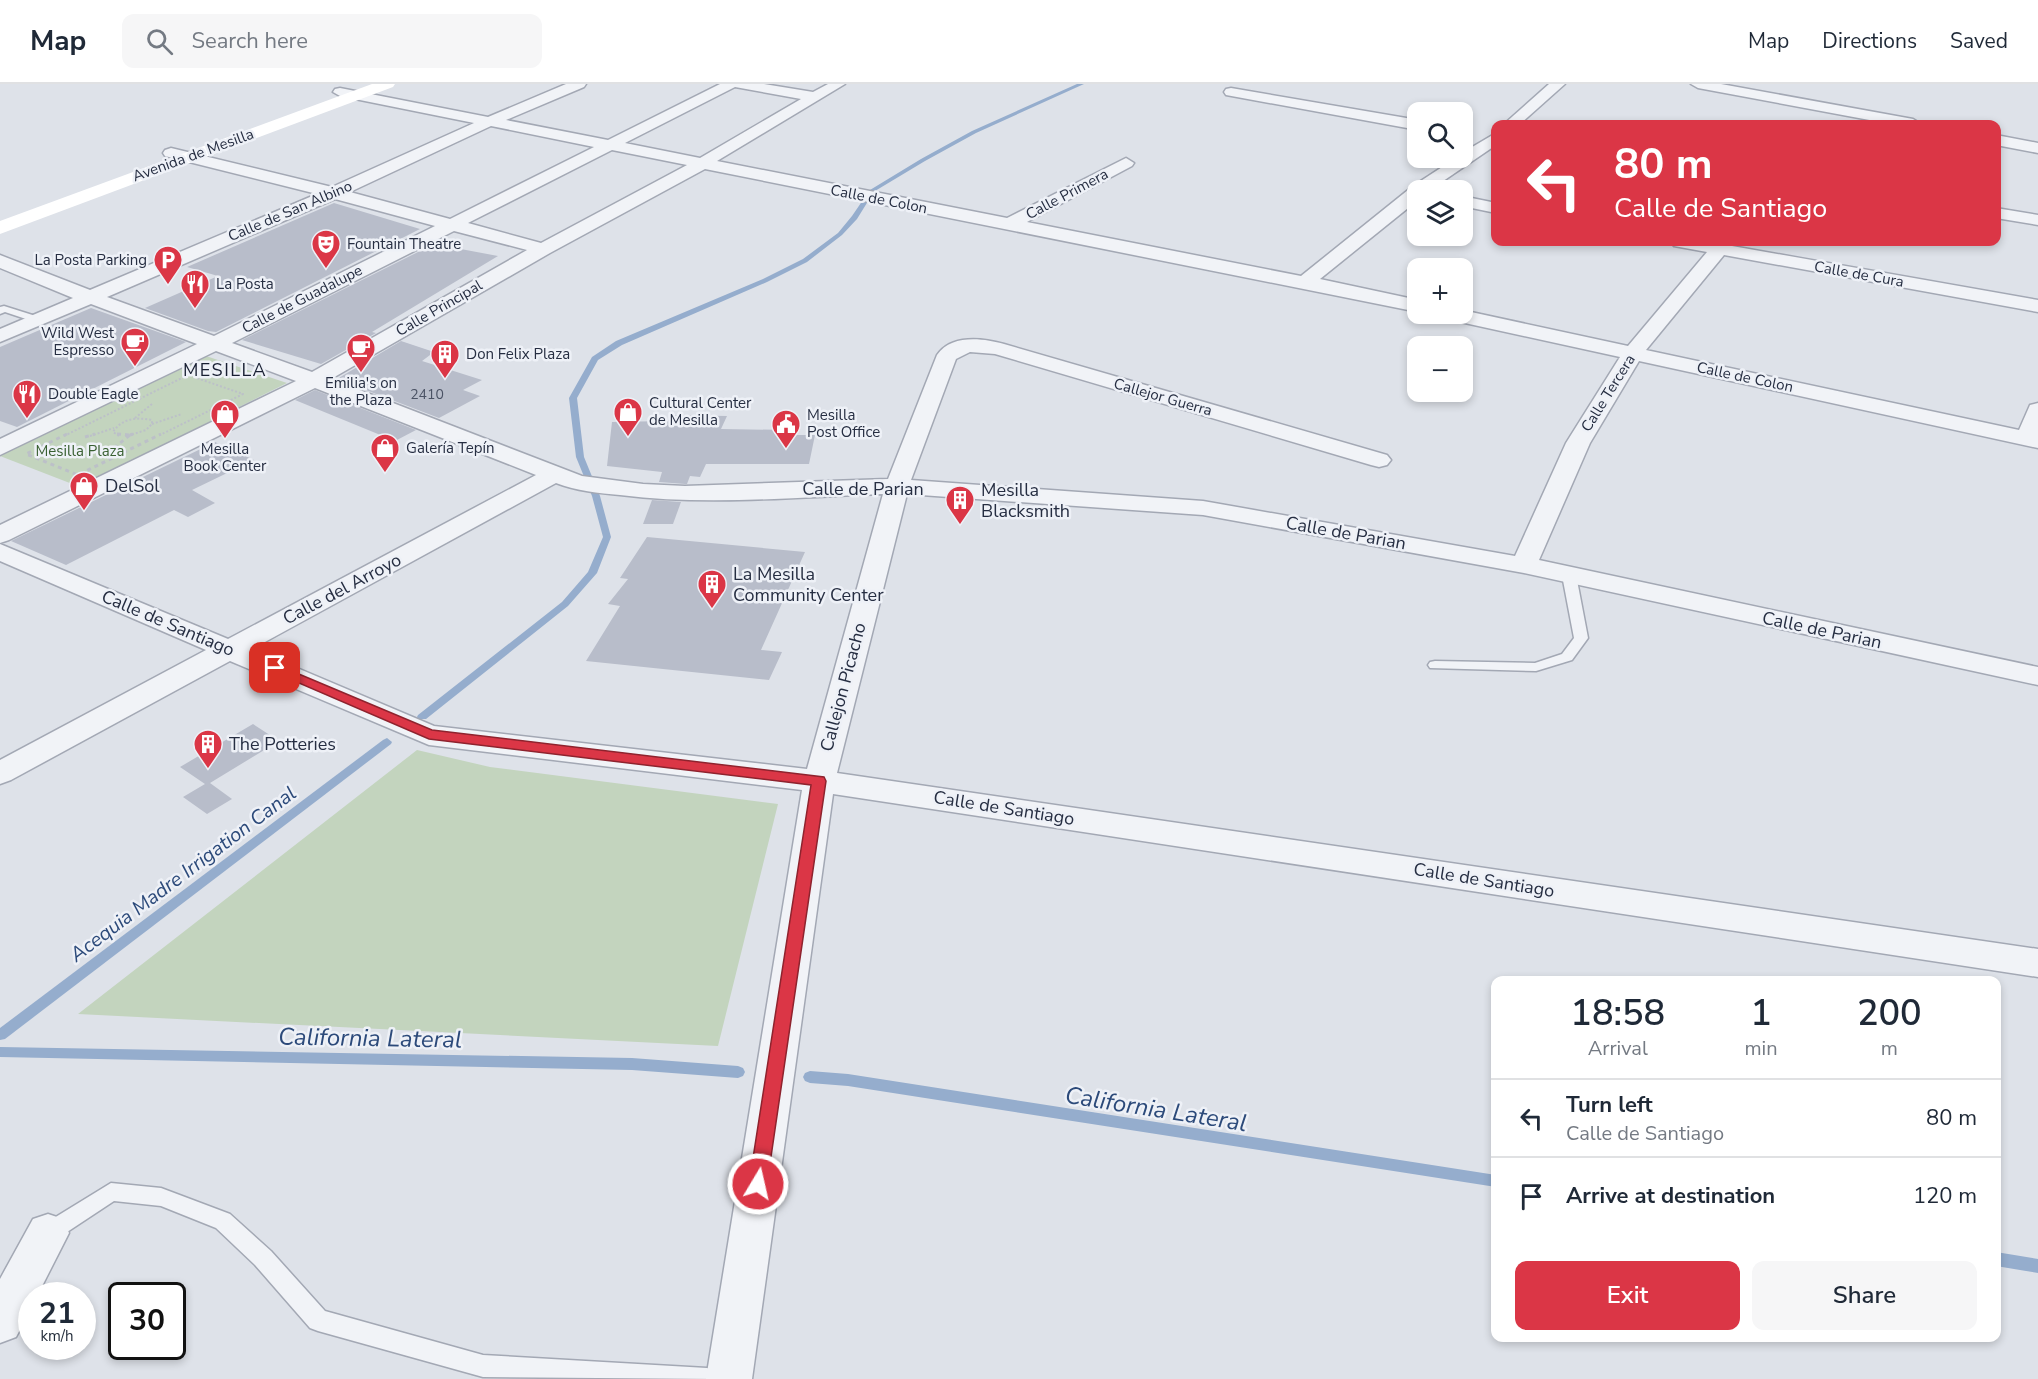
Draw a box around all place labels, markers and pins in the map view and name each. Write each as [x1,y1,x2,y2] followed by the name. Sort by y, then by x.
[310,228,342,270] theatre icon: Fountain Theatre
[347,234,461,254] place label: Fountain Theatre
[152,244,184,286] parking icon: La Posta Parking
[35,250,147,270] place label: La Posta Parking
[179,268,211,310] restaurant icon: La Posta
[216,274,274,294] place label: La Posta
[41,323,115,360] place label: Wild West Espresso
[119,326,151,368] cafe icon: Wild West Espresso
[345,332,377,374] cafe icon: Emilia's on the Plaza
[429,338,461,380] building icon: Don Felix Plaza
[466,344,570,364] place label: Don Felix Plaza
[325,373,397,410] place label: Emilia's on the Plaza
[11,378,43,420] restaurant icon: Double Eagle
[48,384,139,404] place label: Double Eagle
[649,393,752,430] place label: Cultural Center de Mesilla
[612,396,644,438] shop icon: Cultural Center de Mesilla
[209,398,241,440] shop icon: Mesilla Book Center
[807,405,880,442] place label: Mesilla Post Office
[770,408,802,450] public building icon: Mesilla Post Office
[369,432,401,474] shop icon: Galería Tepín
[406,438,494,458] place label: Galería Tepín
[184,439,267,476] place label: Mesilla Book Center
[68,470,100,512] shop icon: DelSol
[105,474,160,498] place label: DelSol
[981,478,1070,523] place label: Mesilla Blacksmith
[944,484,976,526] building icon: Mesilla Blacksmith
[733,562,884,607] place label: La Mesilla Community Center
[696,568,728,610] building icon: La Mesilla Community Center
[249,642,300,693] pin
[192,728,224,770] building icon: The Potteries
[229,732,336,756] place label: The Potteries

